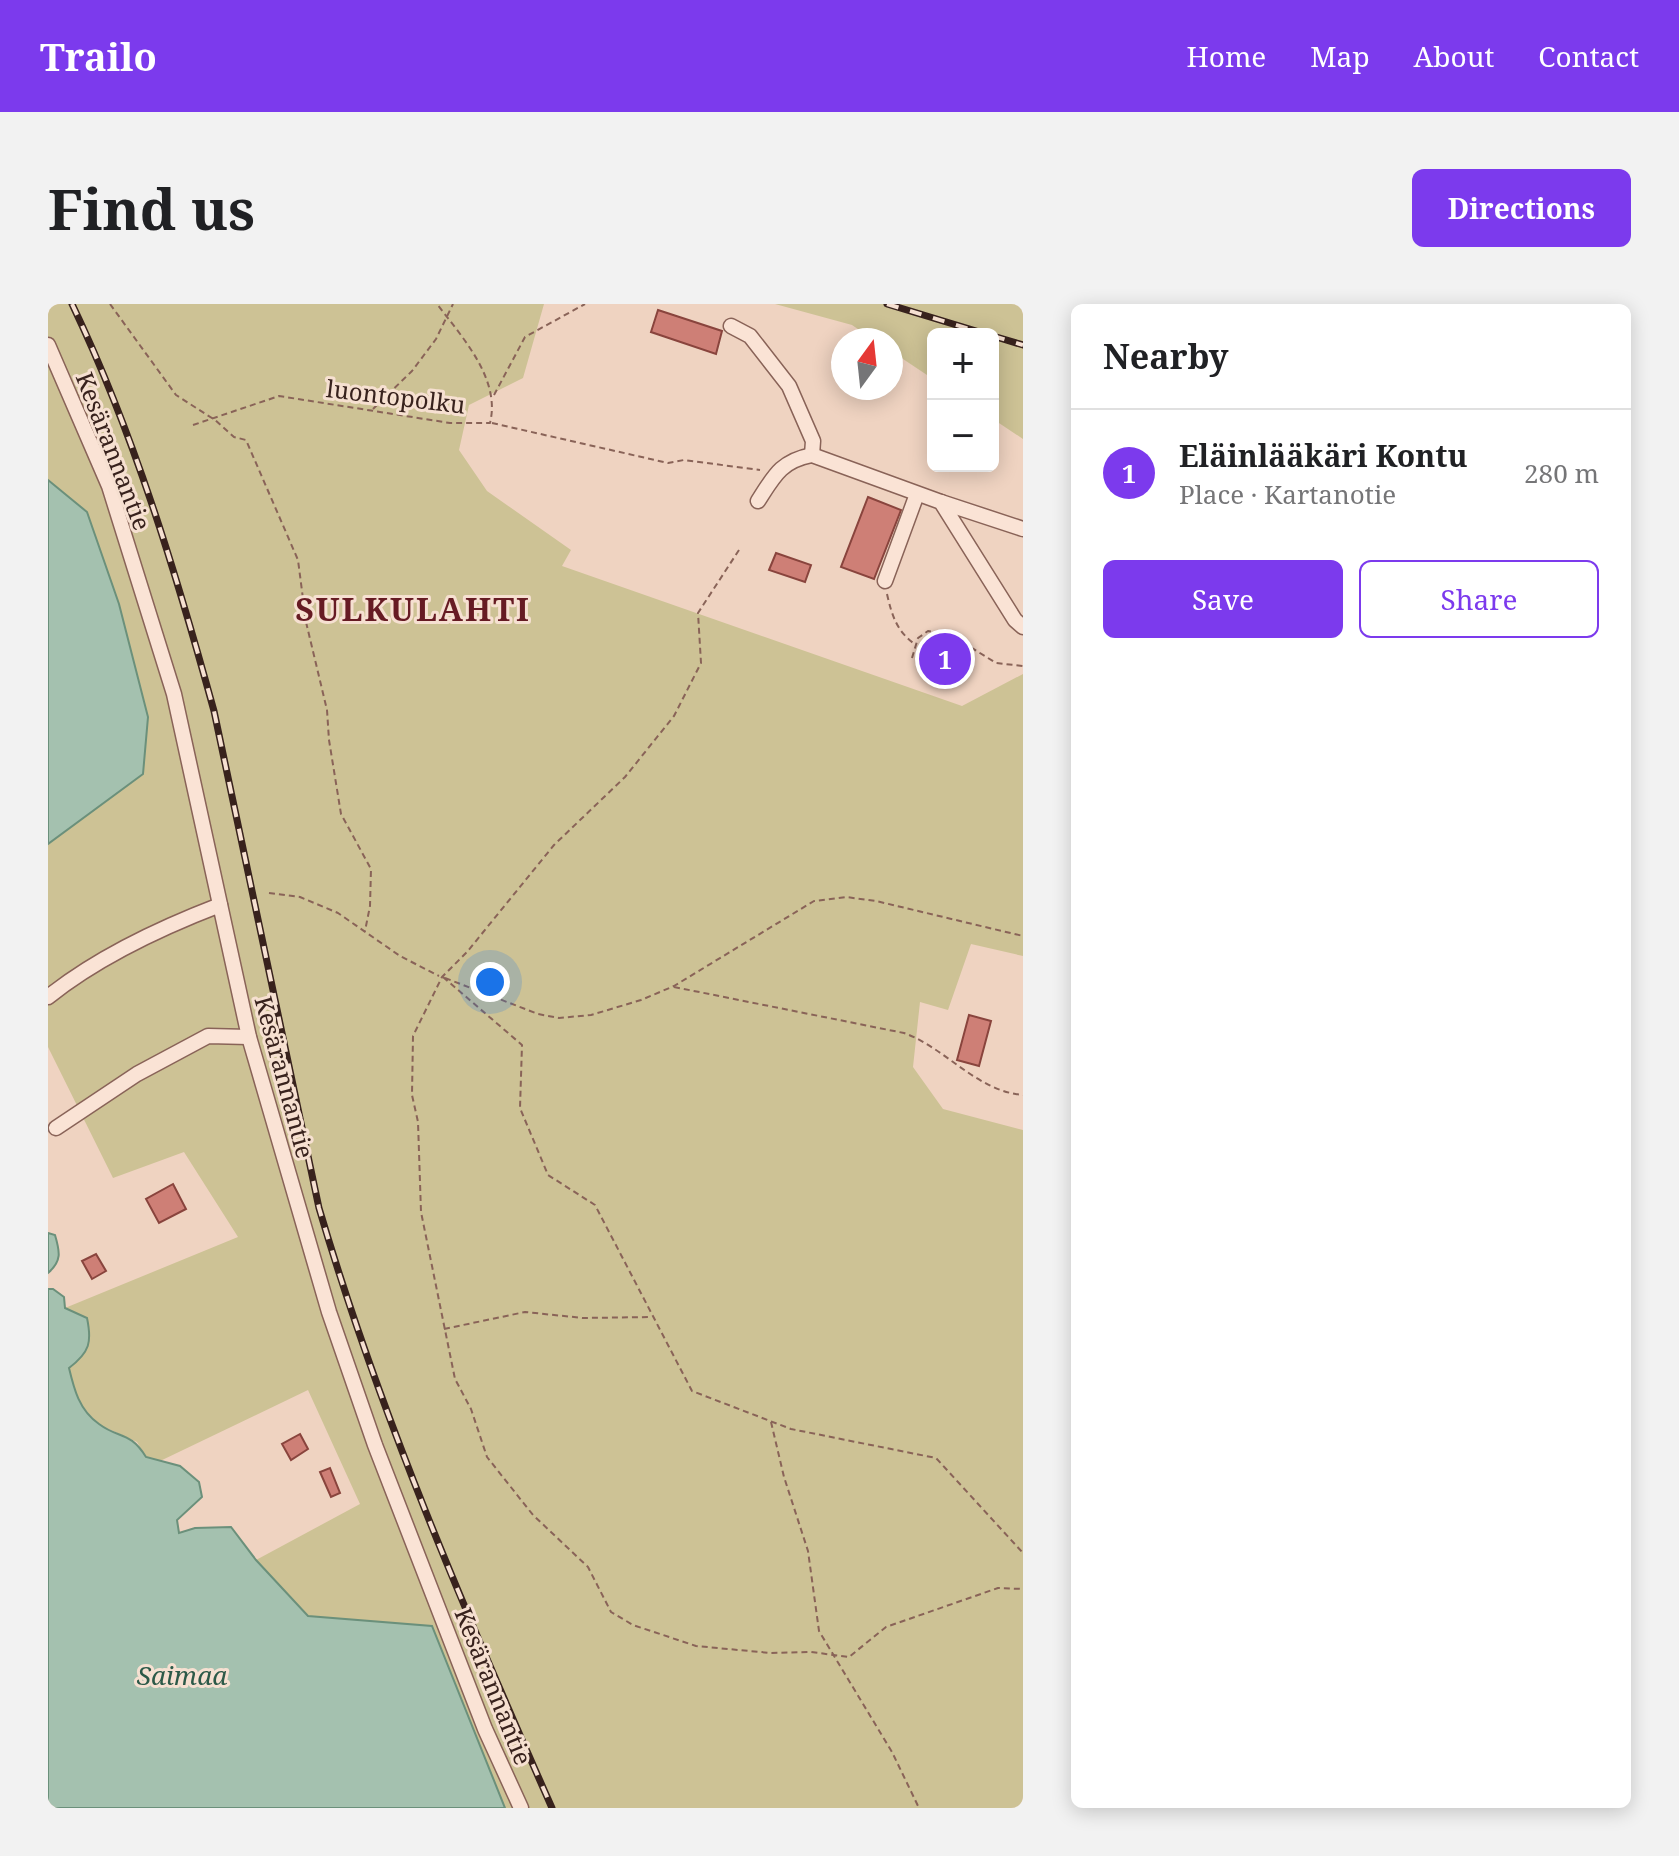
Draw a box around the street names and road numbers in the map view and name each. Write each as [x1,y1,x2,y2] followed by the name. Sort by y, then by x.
[69,367,159,535] street label: Kesärannantie
[325,371,467,421] street label: luontopolku
[247,992,323,1162] street label: Kesärannantie
[447,1603,541,1769] street label: Kesärannantie

